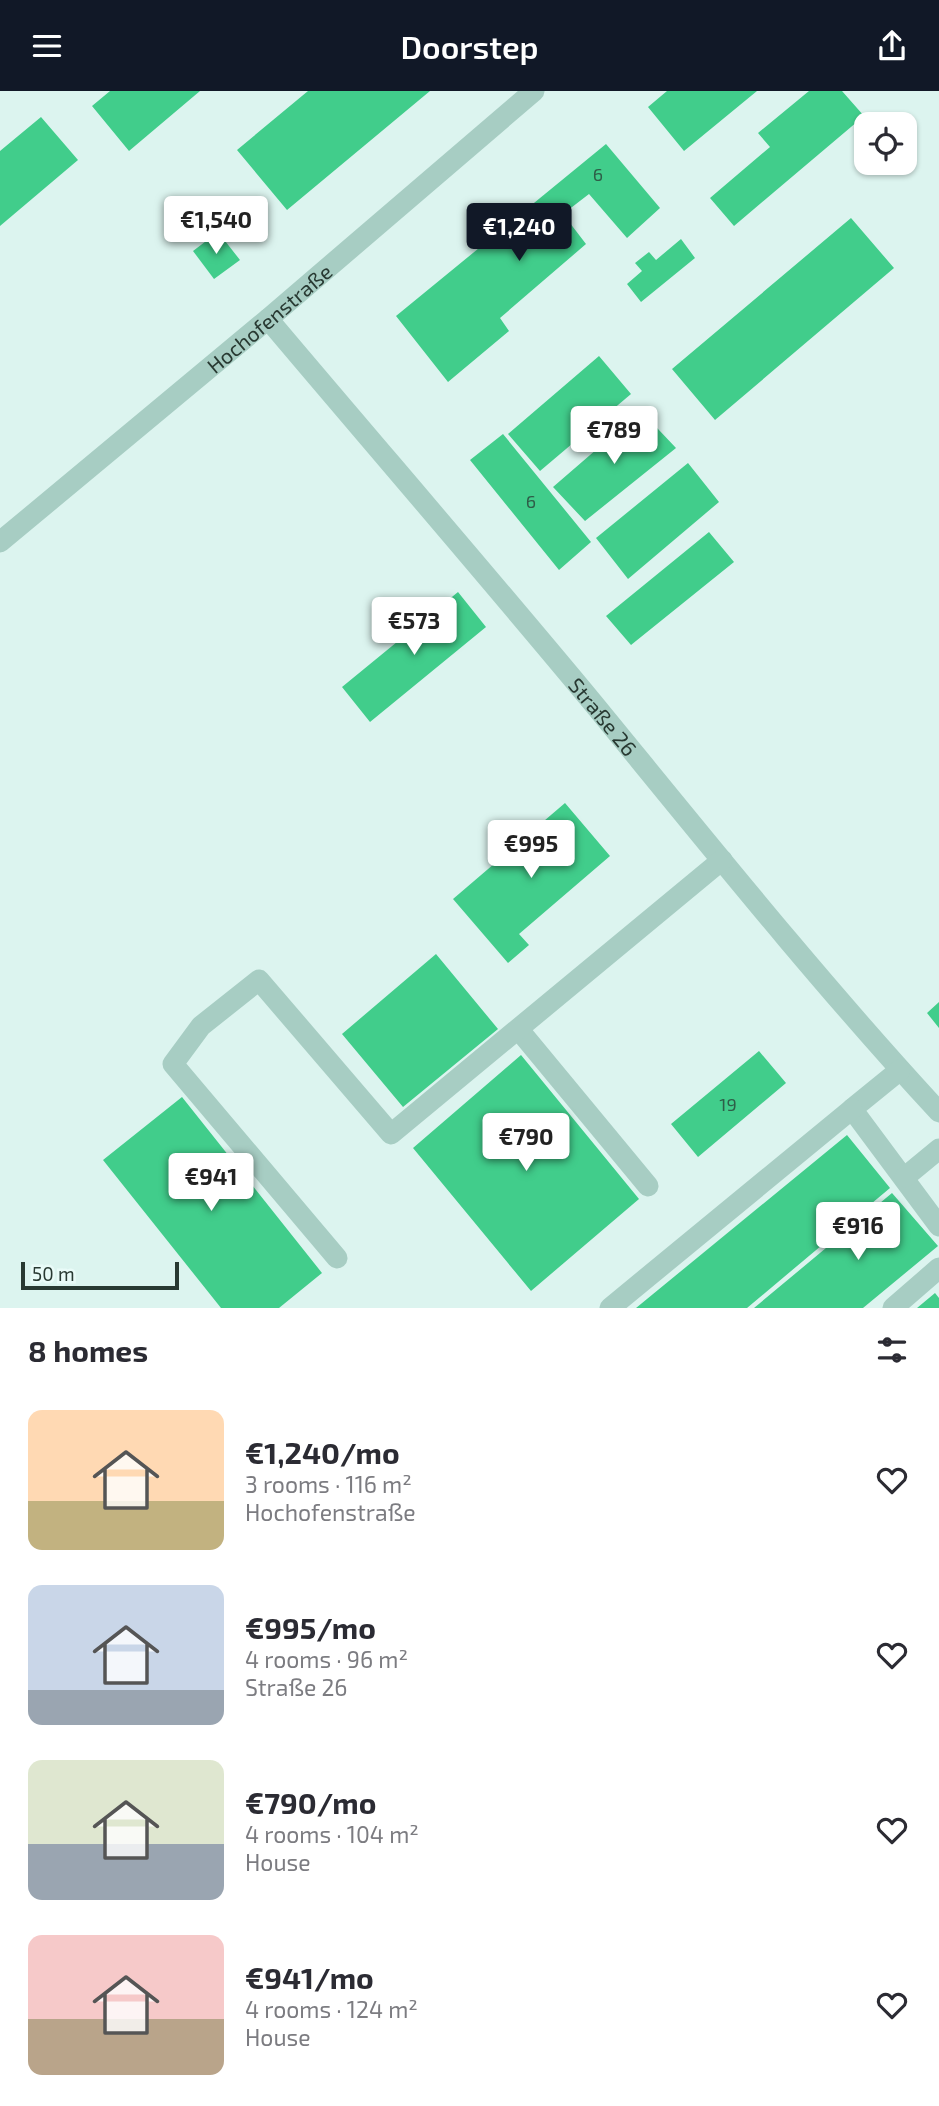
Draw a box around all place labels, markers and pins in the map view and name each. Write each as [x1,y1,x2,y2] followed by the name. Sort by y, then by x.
[159,197,273,256] pin: €1,540
[462,204,576,263] pin: €1,240
[573,407,655,466] pin: €789
[373,597,455,657] pin: €573
[490,821,572,880] pin: €995
[485,1114,567,1173] pin: €790
[170,1153,252,1213] pin: €941
[817,1203,899,1262] pin: €916

